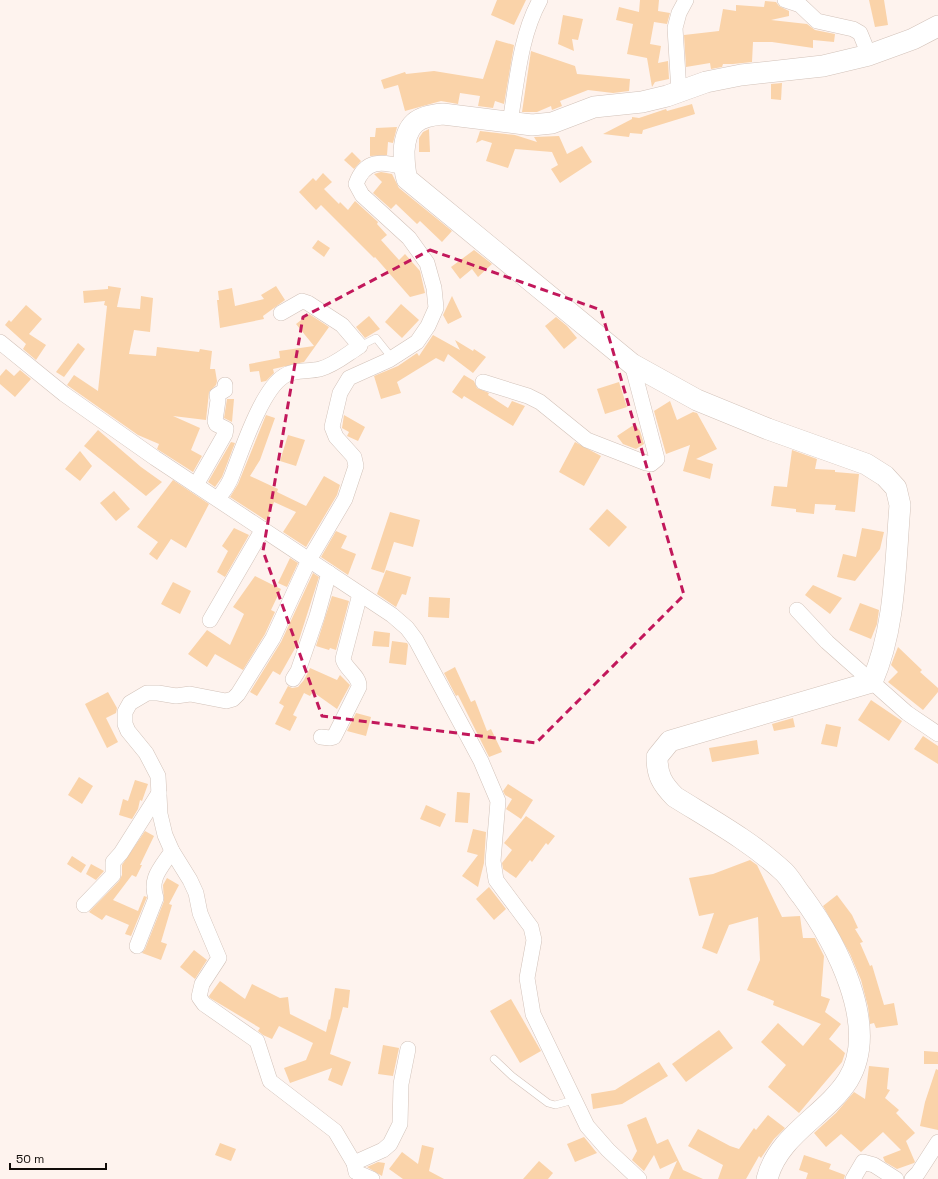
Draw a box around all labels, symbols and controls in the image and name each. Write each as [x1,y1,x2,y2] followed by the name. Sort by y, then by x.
[10,1145,106,1171] scale bar
[16,1151,44,1167] text: 50 m

